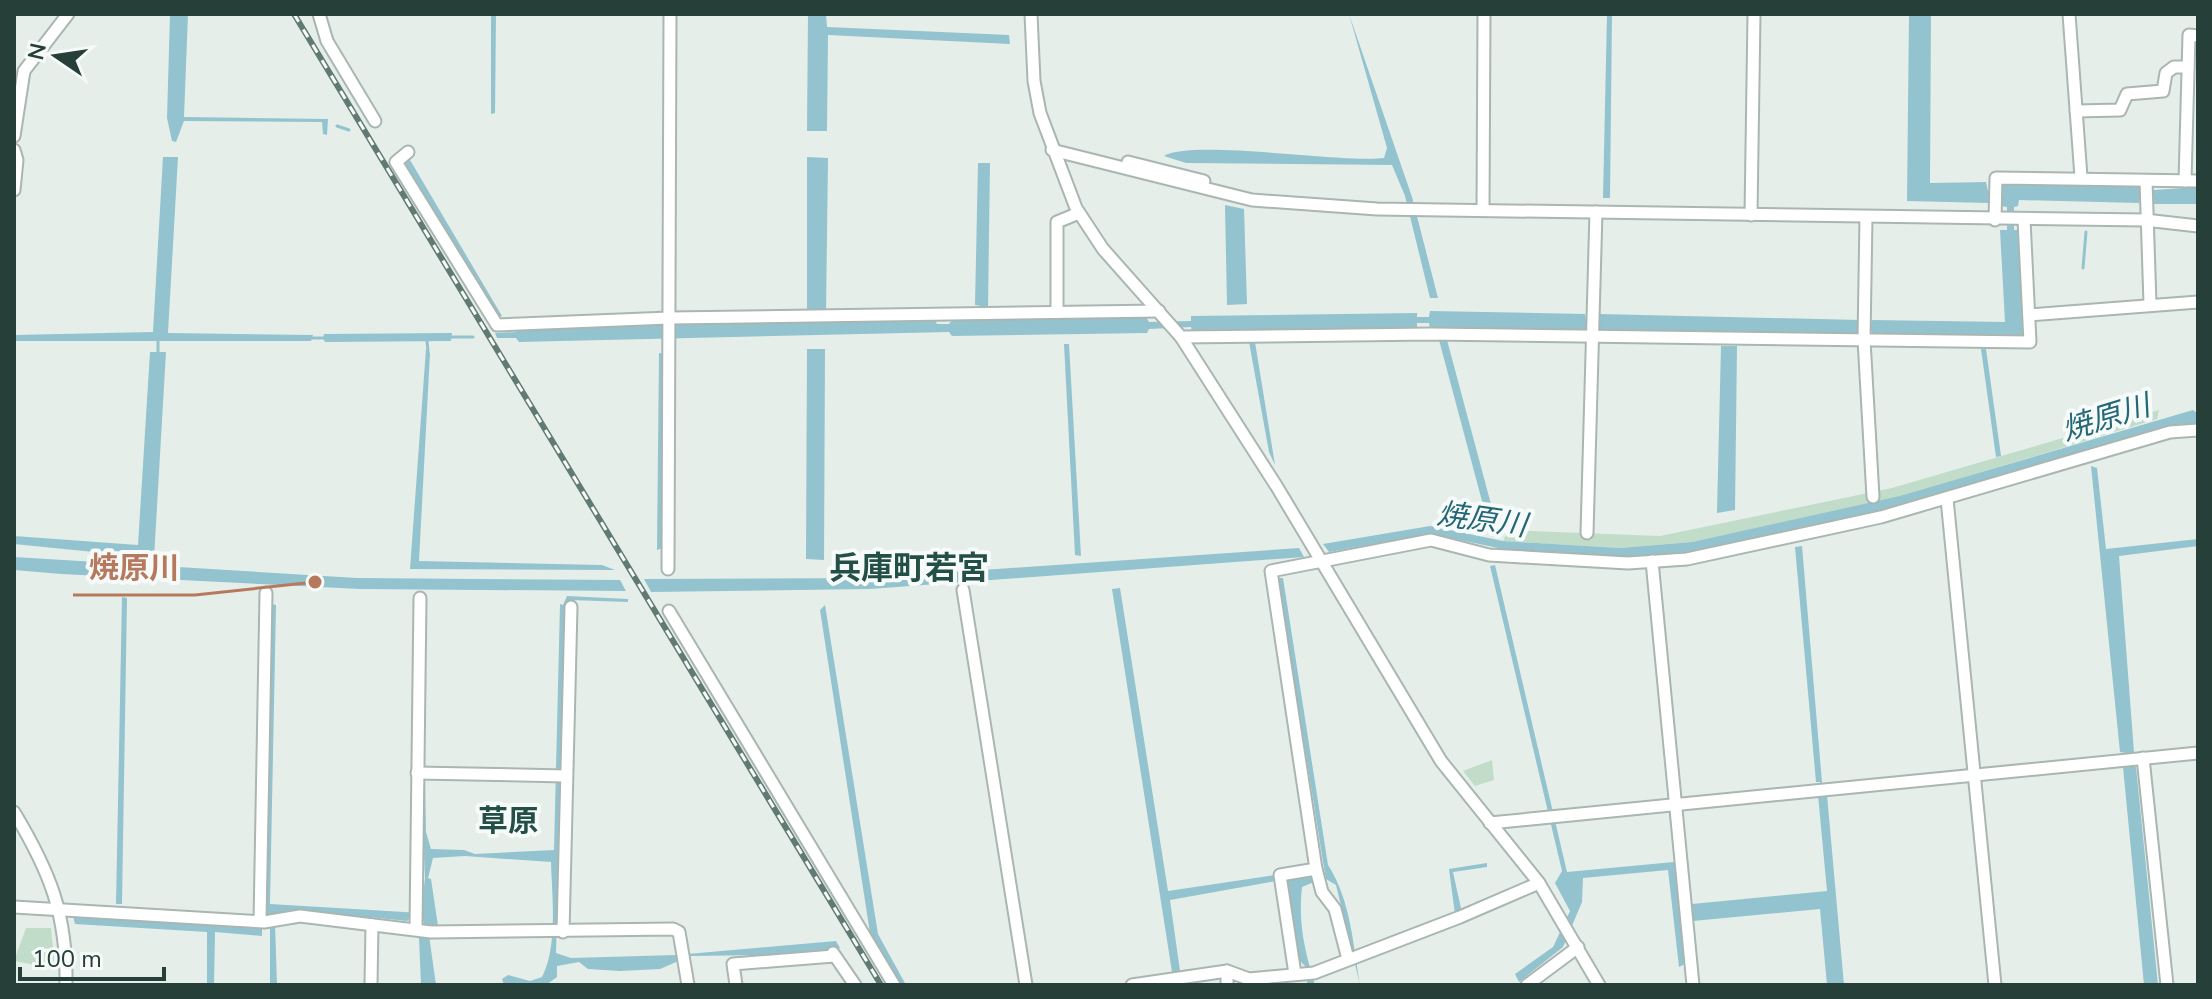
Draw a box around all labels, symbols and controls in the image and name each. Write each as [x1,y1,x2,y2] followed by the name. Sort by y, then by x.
[16,16,96,96] north arrow
[21,40,54,63] text: N
[2057,384,2158,451] water label: 焼原川
[1435,493,1532,547] water label: 焼原川
[73,541,195,595] callout: 焼原川
[829,547,989,590] district label: 兵庫町若宮
[89,548,179,589] text: 焼原川
[478,801,538,842] district label: 草原
[20,931,164,981] scale bar
[32,943,102,975] text: 100 m

